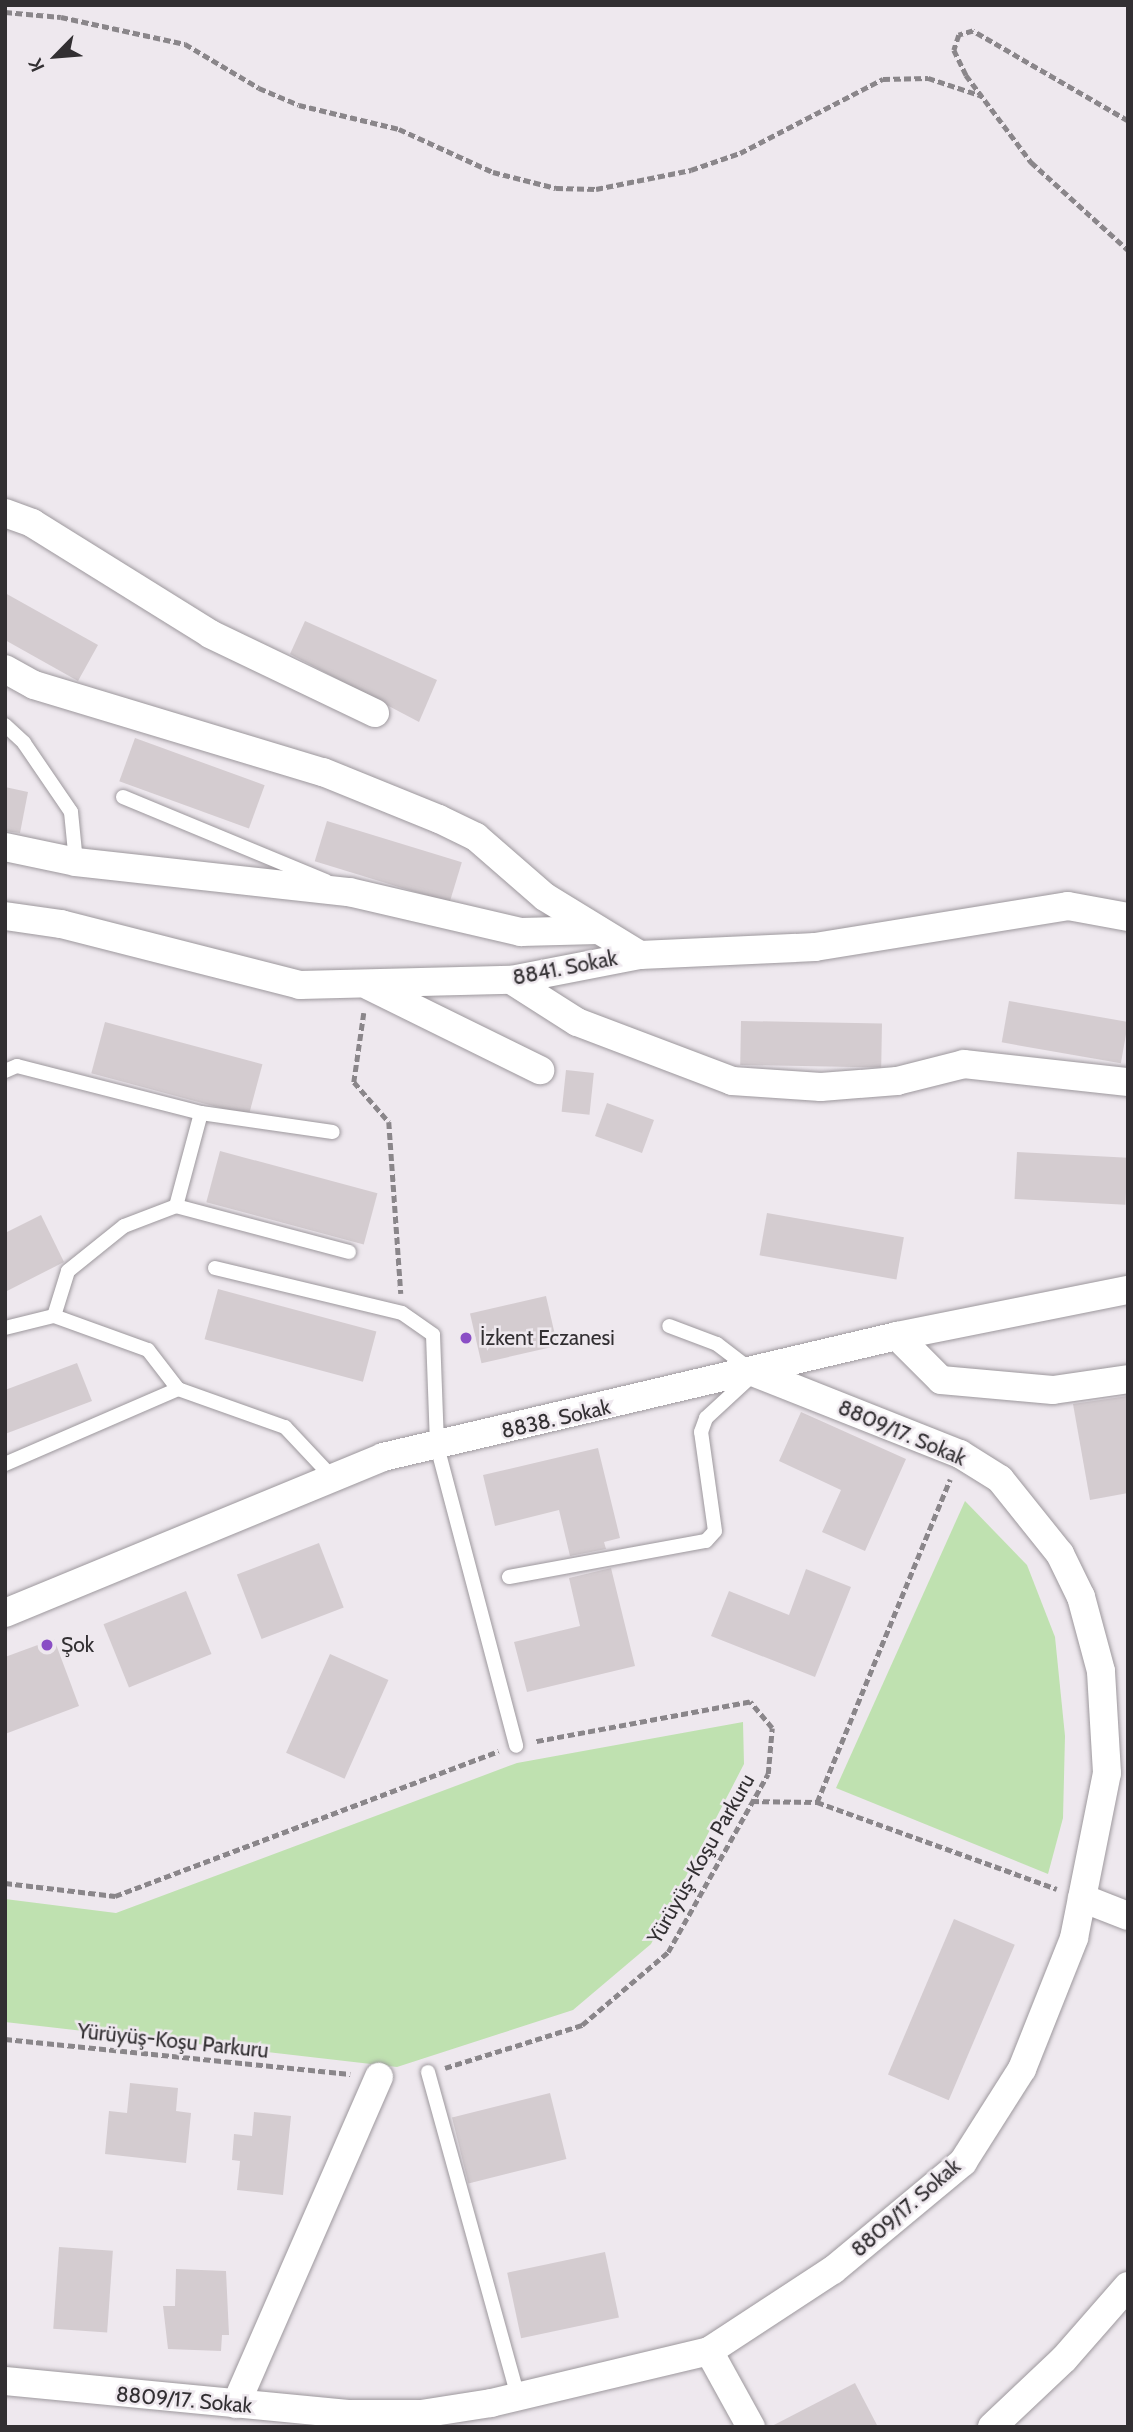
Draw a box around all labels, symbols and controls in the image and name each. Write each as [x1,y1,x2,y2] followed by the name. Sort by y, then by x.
[21,21,91,91] north arrow
[24,55,49,75] text: K
[511,946,619,990] street label: 8841. Sokak
[480,1325,615,1351] place label: İzkent Eczanesi
[458,1330,474,1346] marker: İzkent Eczanesi
[499,1394,613,1444] street label: 8838. Sokak
[834,1395,970,1471] street label: 8809/17. Sokak
[61,1632,94,1658] place label: Şok
[39,1637,55,1653] marker: Şok
[642,1770,760,1948] street label: Yürüyüş-Koşu Parkuru
[76,2018,270,2064] street label: Yürüyüş-Koşu Parkuru
[846,2154,966,2262] street label: 8809/17. Sokak
[115,2382,253,2418] street label: 8809/17. Sokak

